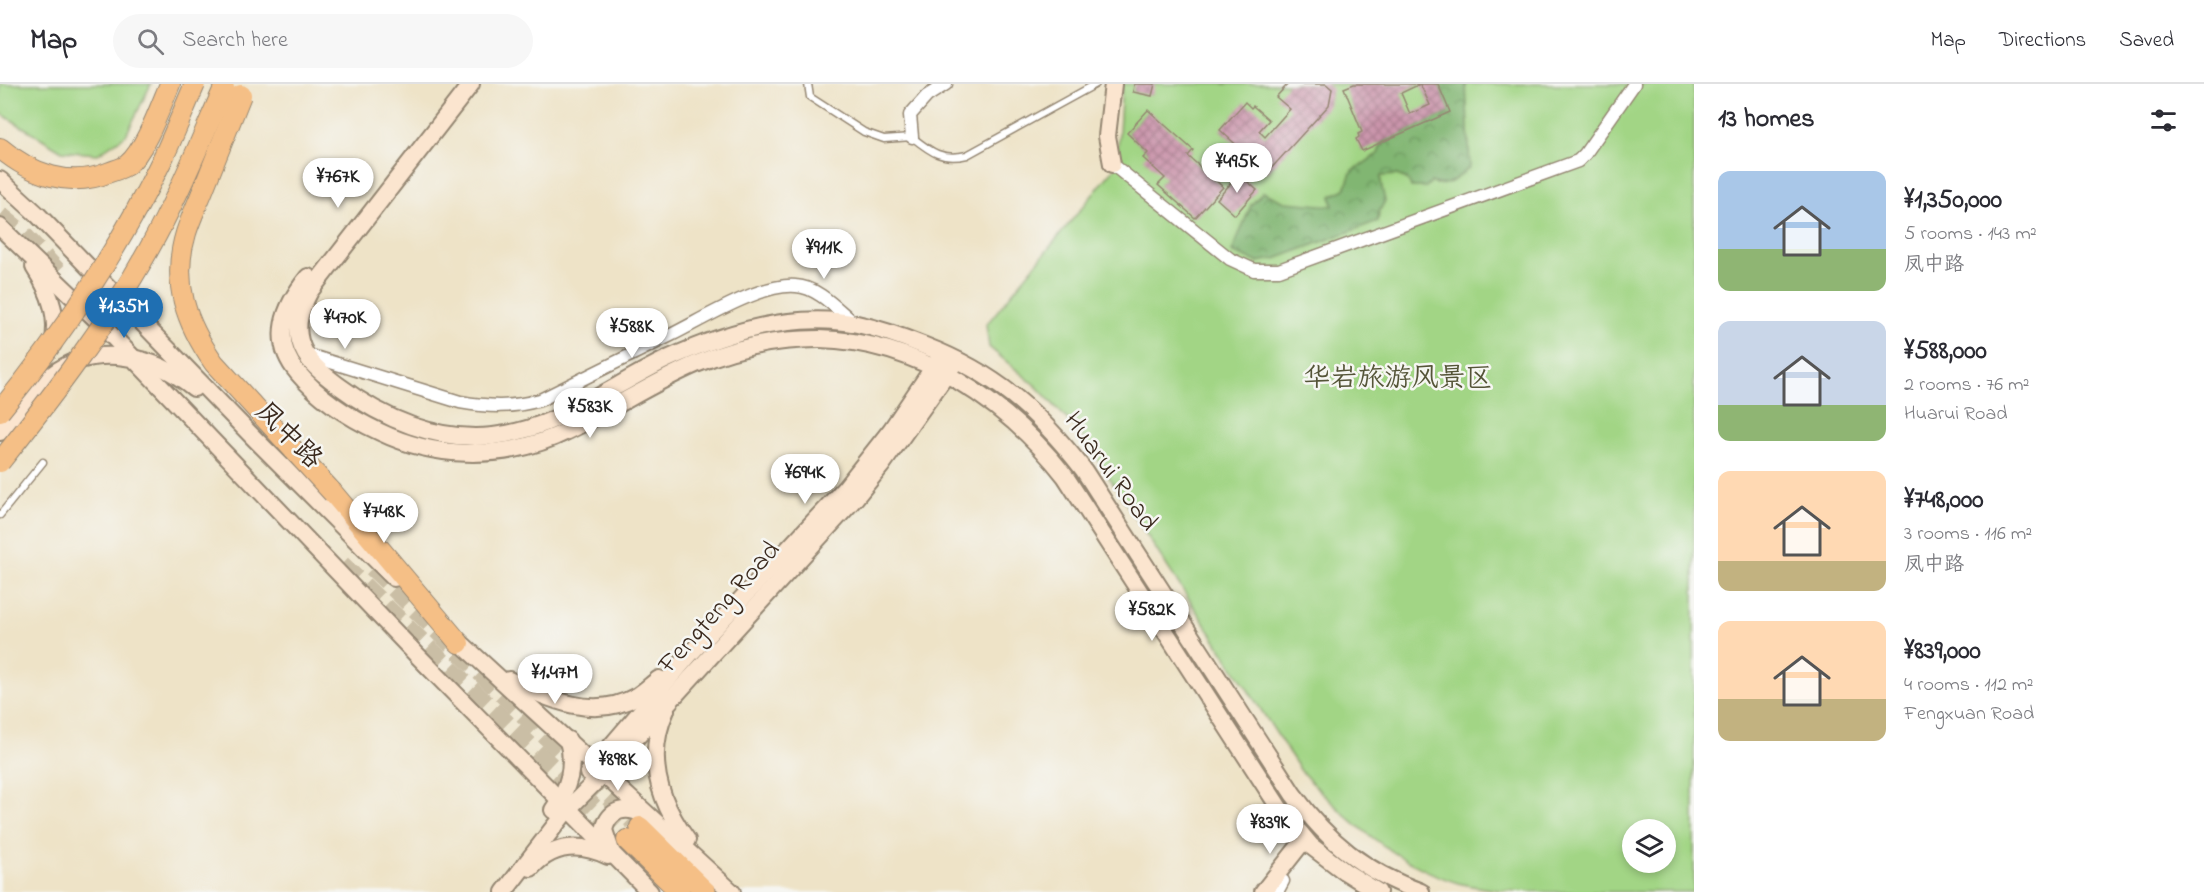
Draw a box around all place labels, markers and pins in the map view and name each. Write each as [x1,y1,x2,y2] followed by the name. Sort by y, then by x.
[1195,143,1279,194] pin: ¥495K
[296,158,380,209] pin: ¥767K
[782,229,866,280] pin: ¥911K
[75,288,173,339] pin: ¥1.35M
[303,299,387,350] pin: ¥470K
[590,308,674,359] pin: ¥588K
[548,388,632,439] pin: ¥583K
[763,454,847,505] pin: ¥694K
[342,493,426,544] pin: ¥748K
[1110,591,1194,642] pin: ¥582K
[506,654,604,705] pin: ¥1.47M
[576,741,660,792] pin: ¥898K
[1228,804,1312,855] pin: ¥839K

